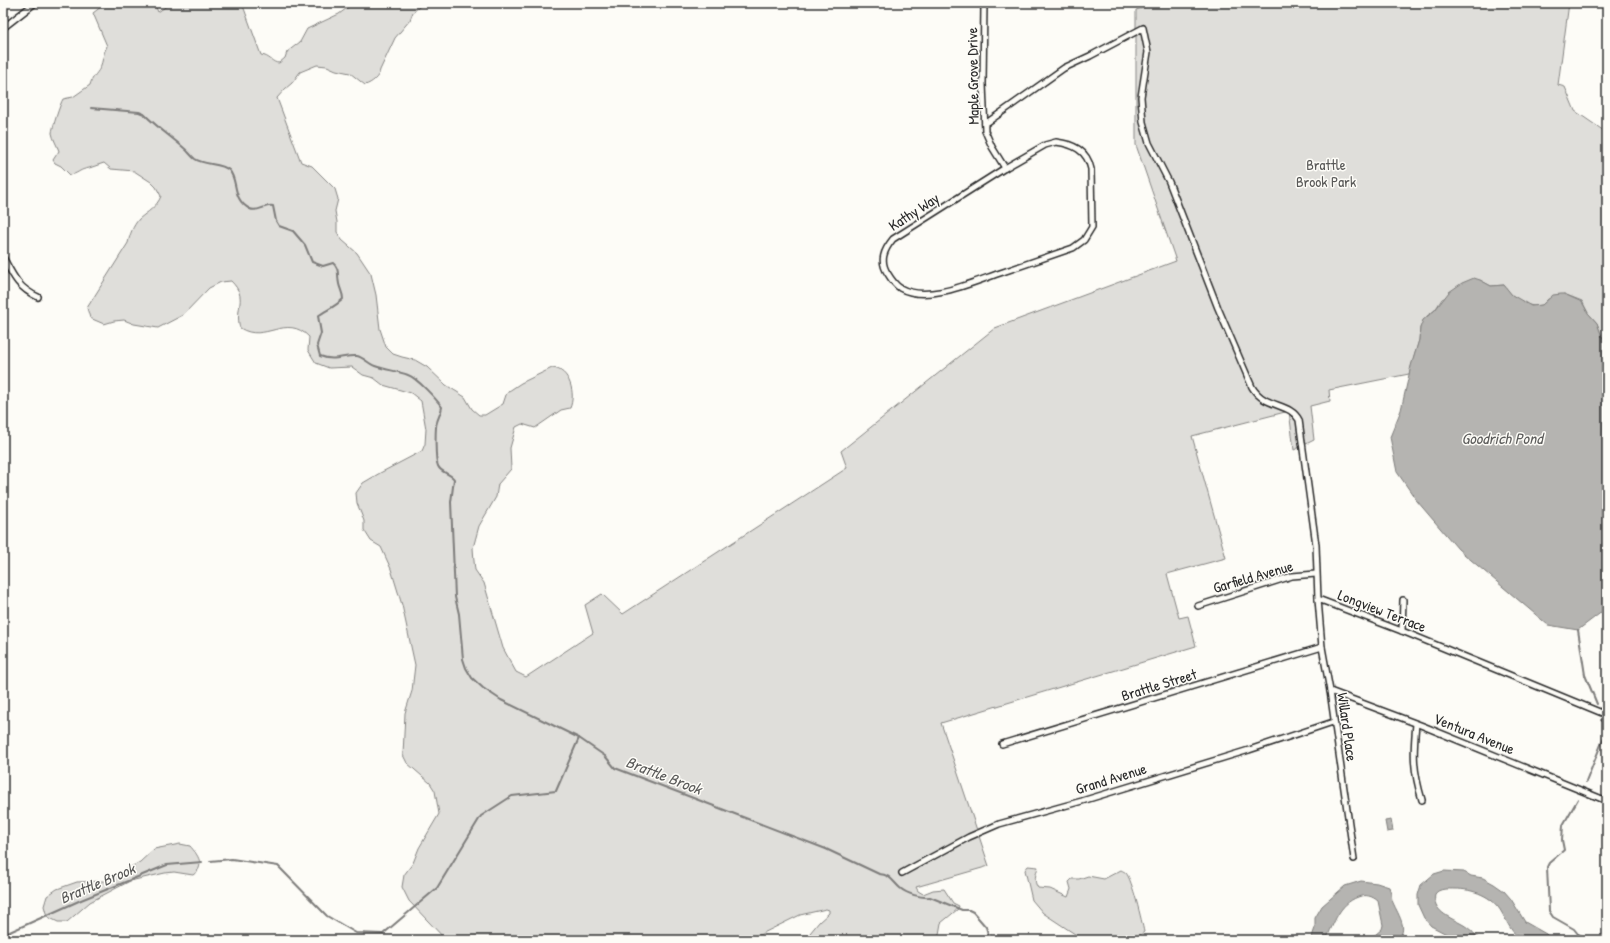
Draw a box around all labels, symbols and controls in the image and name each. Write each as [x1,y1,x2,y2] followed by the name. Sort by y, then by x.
[961,27,984,125] street label: Maple Grove Drive
[1296,154,1356,192] park label: Brattle Brook Park
[884,187,943,236] street label: Kathy Way
[1462,427,1545,449] water label: Goodrich Pond
[1210,555,1295,598] street label: Garfield Avenue
[1335,584,1429,637] street label: Longview Terrace
[1119,663,1200,706] street label: Brattle Street
[1332,691,1363,763] street label: Willard Place
[1431,708,1518,759] street label: Ventura Avenue
[623,750,706,800] water label: Brattle Brook
[1073,758,1149,799] street label: Grand Avenue
[56,857,139,909] water label: Brattle Brook

